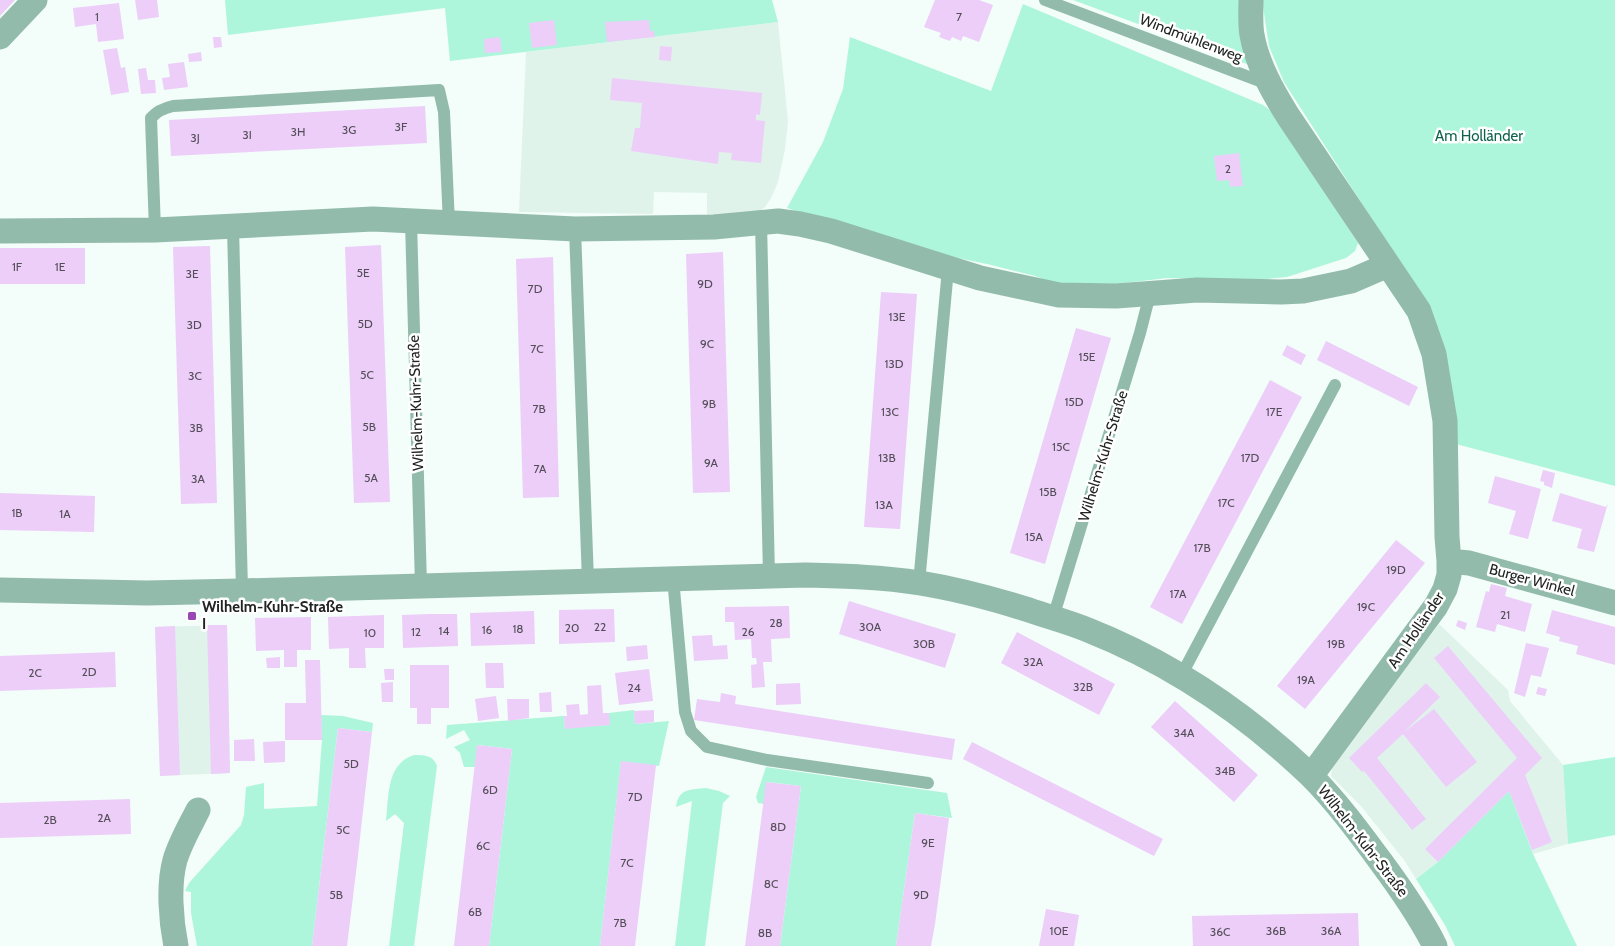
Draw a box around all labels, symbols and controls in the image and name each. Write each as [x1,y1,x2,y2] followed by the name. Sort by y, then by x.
[95,9,99,24] house number: 1
[956,9,962,24] house number: 7
[1137,10,1245,66] street label: Windmühlenweg
[395,119,408,134] house number: 3F
[342,122,356,137] house number: 3G
[291,124,305,139] house number: 3H
[242,127,252,142] house number: 3I
[1435,127,1523,145] park label: Am Holländer
[190,130,200,145] house number: 3J
[1225,161,1231,176] house number: 2
[12,259,23,274] house number: 1F
[55,259,66,274] house number: 1E
[356,265,370,280] house number: 5E
[185,266,199,281] house number: 3E
[697,276,713,291] house number: 9D
[528,281,543,296] house number: 7D
[888,309,906,324] house number: 13E
[357,316,373,331] house number: 5D
[186,317,202,332] house number: 3D
[405,334,427,471] street label: Wilhelm-Kuhr-Straße
[700,336,714,351] house number: 9C
[530,341,544,356] house number: 7C
[1078,349,1096,364] house number: 15E
[884,356,904,371] house number: 13D
[360,367,374,382] house number: 5C
[188,368,202,383] house number: 3C
[1074,388,1132,524] street label: Wilhelm-Kuhr-Straße
[1064,394,1084,409] house number: 15D
[702,396,716,411] house number: 9B
[532,401,546,416] house number: 7B
[881,404,899,419] house number: 13C
[1266,404,1283,419] house number: 17E
[362,419,376,434] house number: 5B
[189,420,203,435] house number: 3B
[1052,439,1070,454] house number: 15C
[878,450,896,465] house number: 13B
[1241,450,1260,465] house number: 17D
[704,455,719,470] house number: 9A
[534,461,547,476] house number: 7A
[364,470,379,485] house number: 5A
[191,471,206,486] house number: 3A
[1039,484,1057,499] house number: 15B
[1217,495,1235,510] house number: 17C
[875,497,894,512] house number: 13A
[11,505,23,520] house number: 1B
[59,506,71,521] house number: 1A
[1025,529,1044,544] house number: 15A
[1193,540,1211,555] house number: 17B
[1487,560,1577,600] street label: Burger Winkel
[1386,562,1406,577] house number: 19D
[1170,586,1187,601] house number: 17A
[1384,588,1448,671] street label: Am Holländer
[202,598,343,633] place label: Wilhelm-Kuhr-Straße I
[1357,599,1375,614] house number: 19C
[1500,607,1510,622] house number: 21
[186,610,198,622] marker: Wilhelm-Kuhr-Straße I
[769,615,783,630] house number: 28
[594,619,606,634] house number: 22
[859,619,882,634] house number: 30A
[565,620,579,635] house number: 20
[512,621,524,636] house number: 18
[482,622,493,637] house number: 16
[439,623,449,638] house number: 14
[411,624,421,639] house number: 12
[741,624,755,639] house number: 26
[364,625,376,640] house number: 10
[913,636,935,651] house number: 30B
[1327,636,1345,651] house number: 19B
[1023,654,1044,669] house number: 32A
[81,664,97,679] house number: 2D
[28,665,42,680] house number: 2C
[1297,672,1316,687] house number: 19A
[1073,679,1093,694] house number: 32B
[627,680,641,695] house number: 24
[1174,725,1195,740] house number: 34A
[343,756,359,771] house number: 5D
[1215,763,1235,778] house number: 34B
[482,782,498,797] house number: 6D
[1314,782,1412,900] street label: Wilhelm-Kuhr-Straße
[628,789,643,804] house number: 7D
[97,810,111,825] house number: 2A
[43,812,57,827] house number: 2B
[770,819,786,834] house number: 8D
[336,822,350,837] house number: 5C
[921,835,935,850] house number: 9E
[476,838,490,853] house number: 6C
[620,855,634,870] house number: 7C
[764,876,778,891] house number: 8C
[329,887,343,902] house number: 5B
[913,887,929,902] house number: 9D
[468,904,482,919] house number: 6B
[613,915,627,930] house number: 7B
[1050,923,1069,938] house number: 10E
[1266,923,1286,938] house number: 36B
[1321,923,1342,938] house number: 36A
[1210,924,1230,939] house number: 36C
[758,925,772,940] house number: 8B

